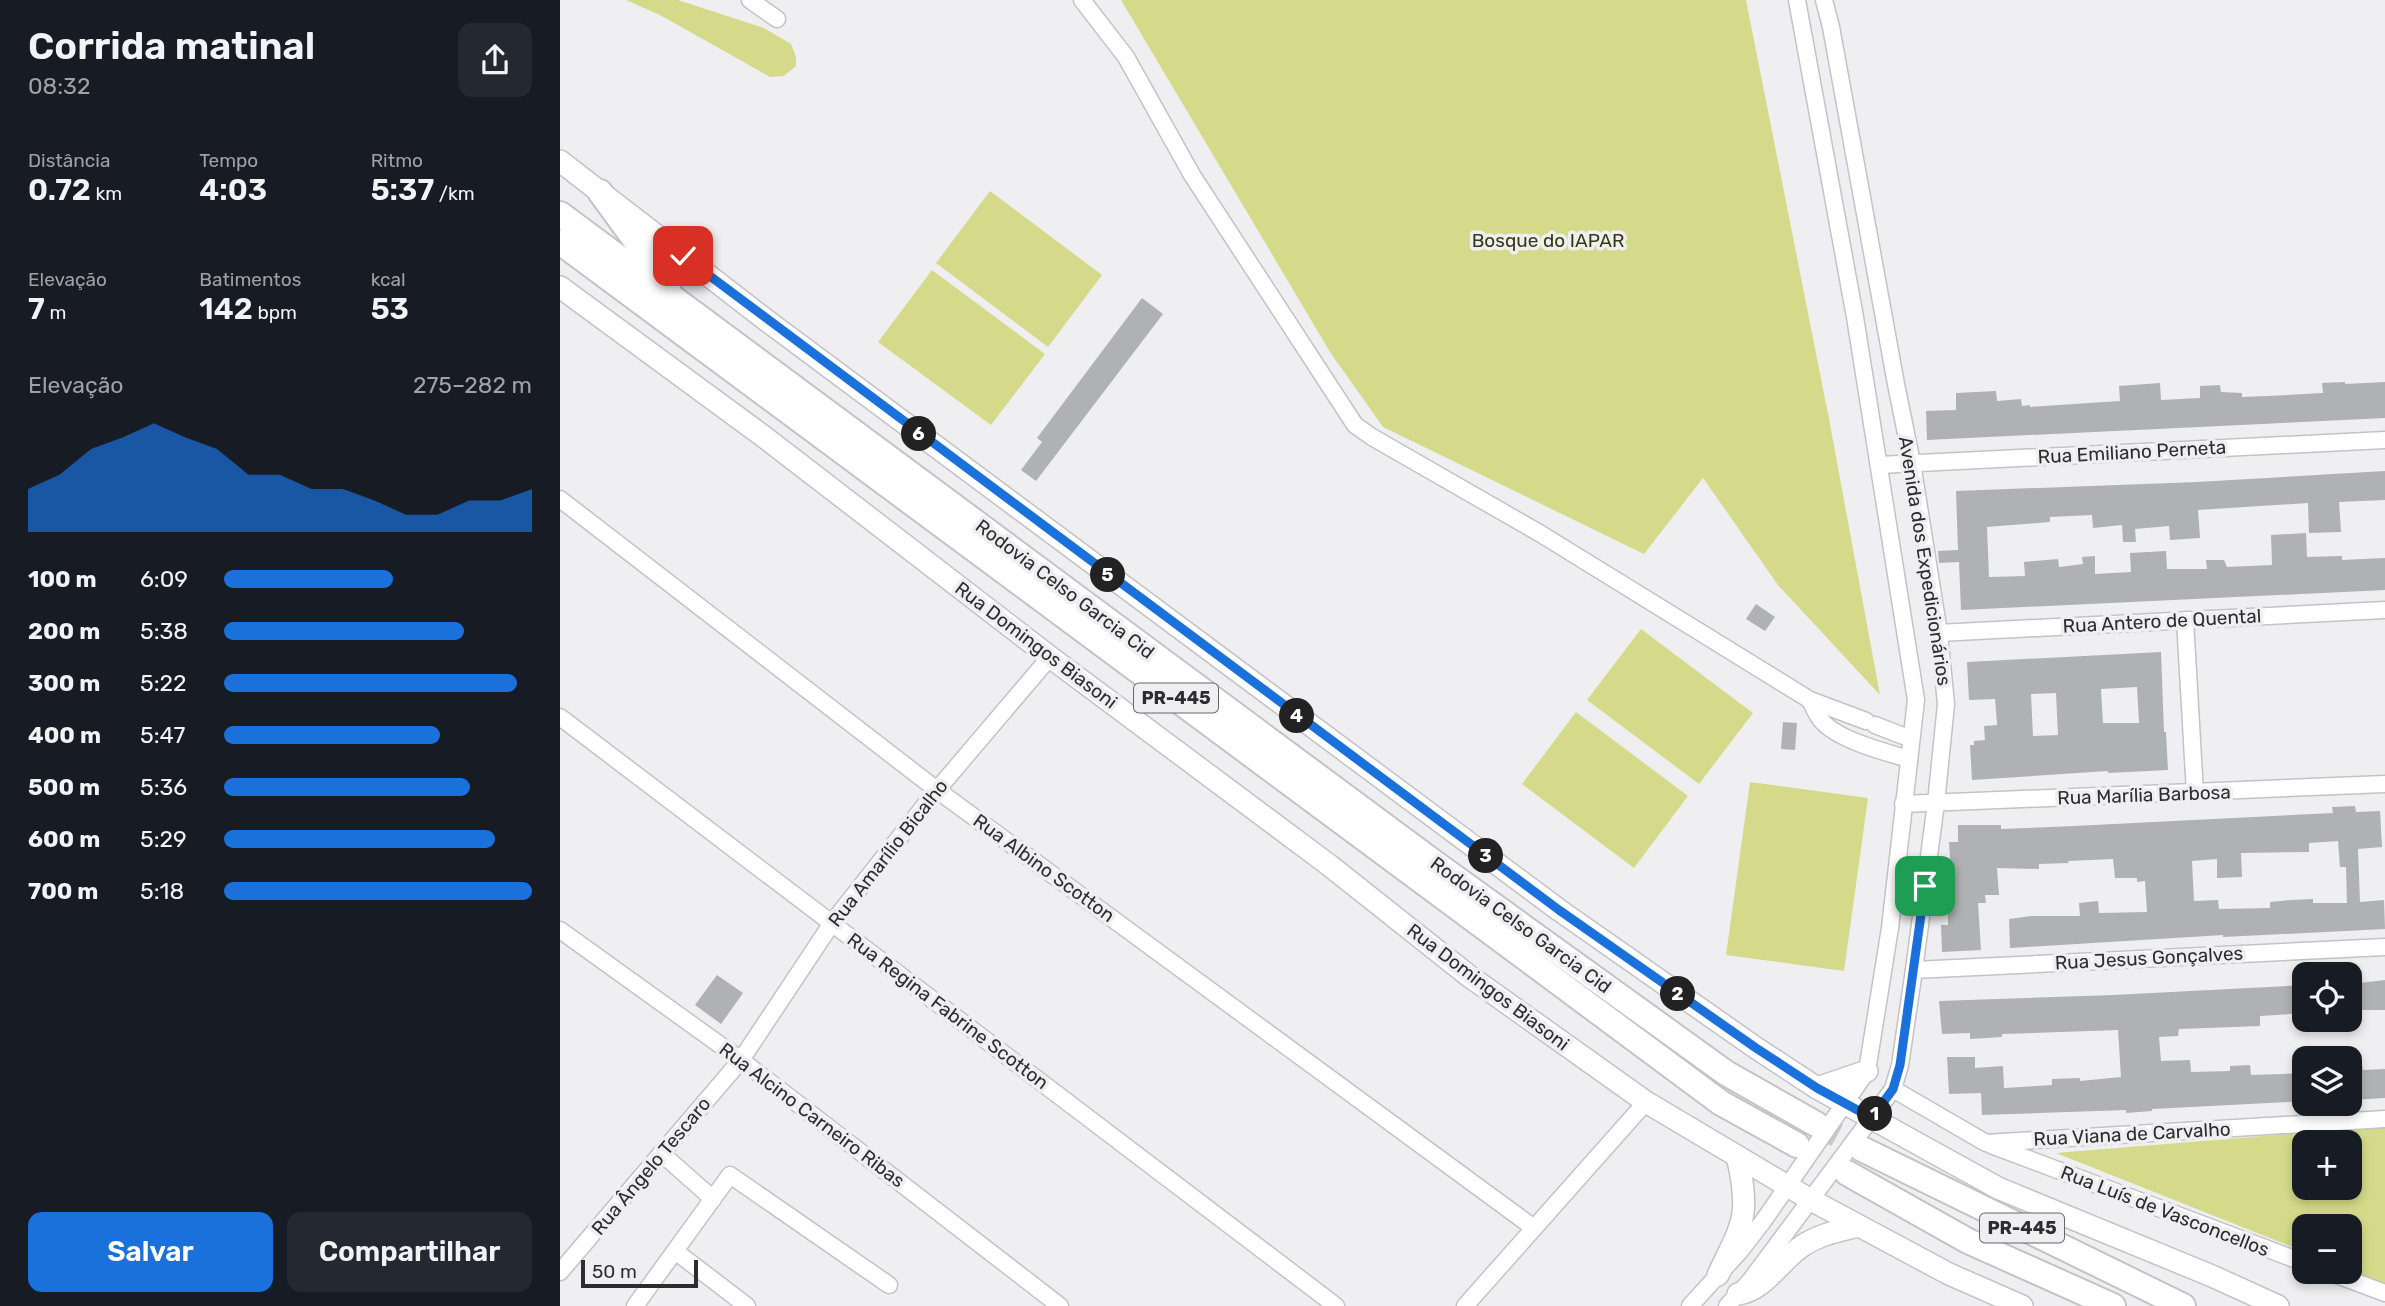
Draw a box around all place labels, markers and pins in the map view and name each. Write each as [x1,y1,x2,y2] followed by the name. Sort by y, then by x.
[653,226,713,286] pin
[902,416,936,452] pin: 6
[1090,558,1126,592] pin: 5
[1280,698,1314,734] pin: 4
[1468,838,1504,874] pin: 3
[1895,856,1955,916] pin
[1660,976,1696,1012] pin: 2
[1858,1096,1892,1132] pin: 1

